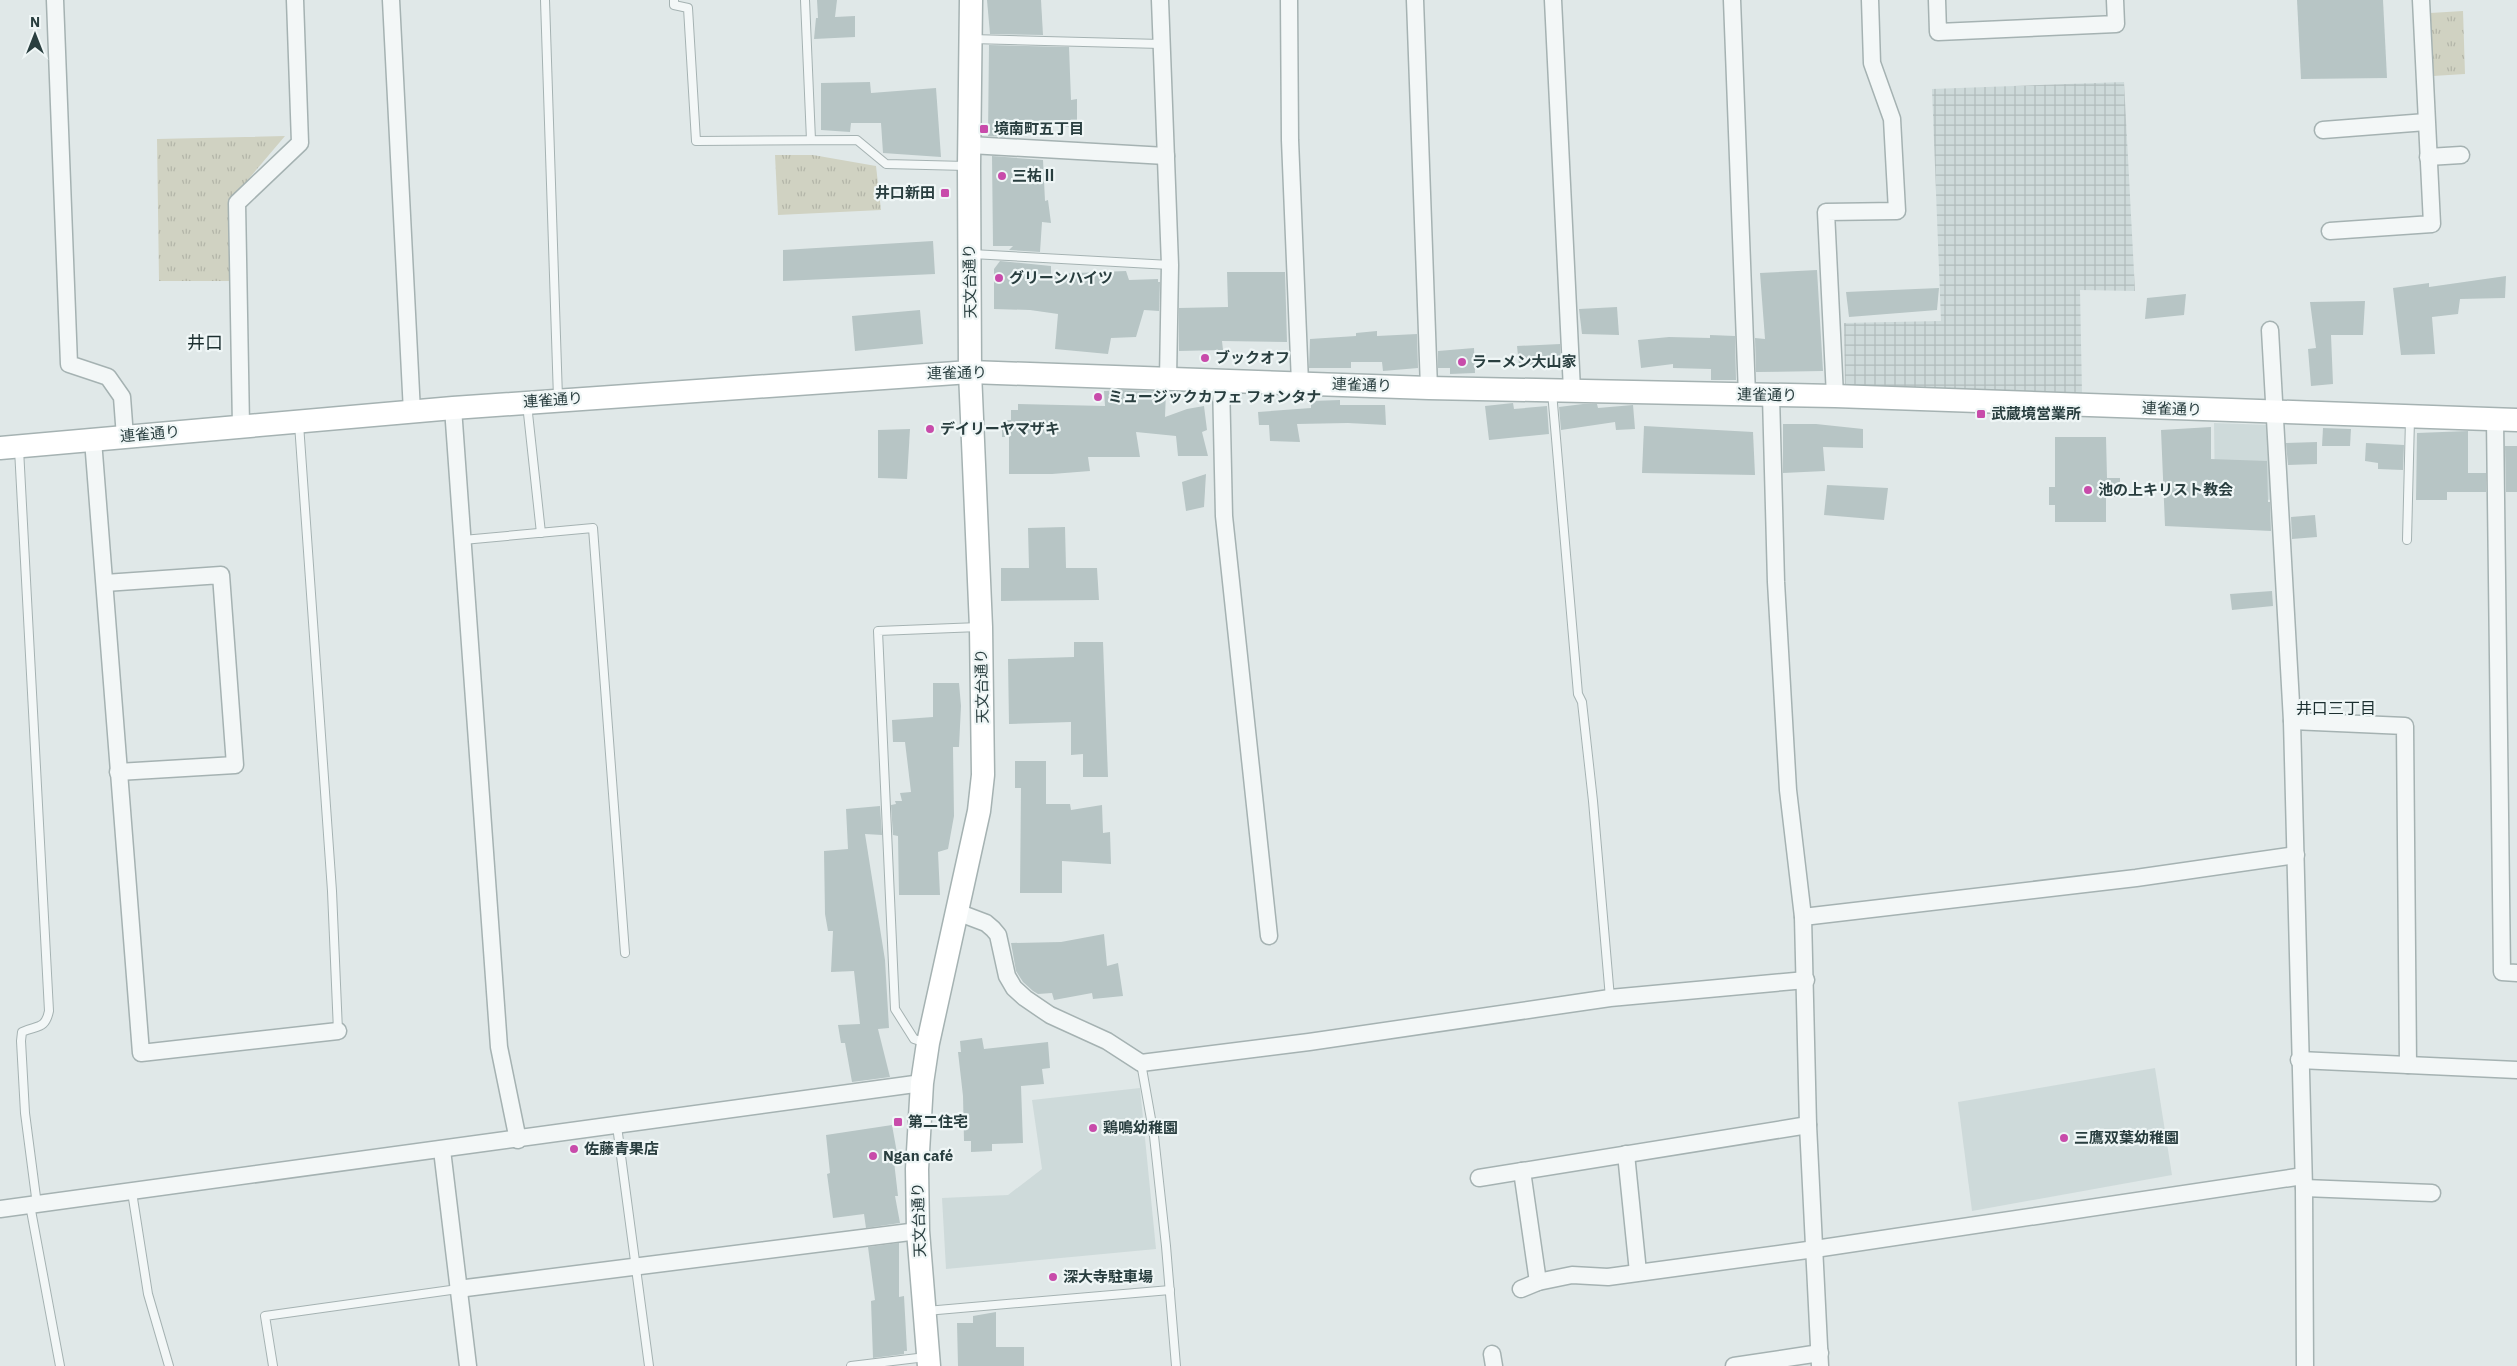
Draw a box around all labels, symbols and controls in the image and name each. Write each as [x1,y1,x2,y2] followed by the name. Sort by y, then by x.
[10,10,60,60] north arrow
[30,13,40,31] text: N
[994,119,1084,138] place label: 境南町五丁目
[978,123,990,135] marker: 境南町五丁目
[1012,166,1057,185] place label: 三祐Ⅱ
[996,170,1008,182] marker: 三祐Ⅱ
[875,183,935,202] place label: 井口新田
[939,187,951,199] marker: 井口新田
[959,243,980,319] street label: 天文台通り
[1009,268,1113,287] place label: グリーンハイツ
[993,272,1005,284] marker: グリーンハイツ
[187,331,223,354] district label: 井口
[1215,348,1290,367] place label: ブックオフ
[1199,352,1211,364] marker: ブックオフ
[1472,352,1576,371] place label: ラーメン大山家
[1456,356,1468,368] marker: ラーメン大山家
[927,362,987,383] street label: 連雀通り
[1332,374,1392,395] street label: 連雀通り
[1737,384,1797,405] street label: 連雀通り
[1108,387,1321,406] place label: ミュージックカフェ フォンタナ
[522,388,584,411] street label: 連雀通り
[1092,391,1104,403] marker: ミュージックカフェ フォンタナ
[2142,398,2202,419] street label: 連雀通り
[1991,404,2081,423] place label: 武蔵境営業所
[1975,408,1987,420] marker: 武蔵境営業所
[940,419,1060,438] place label: デイリーヤマザキ
[119,421,181,446] street label: 連雀通り
[924,423,936,435] marker: デイリーヤマザキ
[2098,480,2233,499] place label: 池の上キリスト教会
[2082,484,2094,496] marker: 池の上キリスト教会
[971,648,992,724] street label: 天文台通り
[2296,698,2376,718] district label: 井口三丁目
[908,1112,968,1131] place label: 第二住宅
[892,1116,904,1128] marker: 第二住宅
[1103,1118,1178,1137] place label: 鶏鳴幼稚園
[1087,1122,1099,1134] marker: 鶏鳴幼稚園
[2074,1128,2179,1147] place label: 三鷹双葉幼稚園
[2058,1132,2070,1144] marker: 三鷹双葉幼稚園
[584,1139,659,1158] place label: 佐藤青果店
[568,1143,580,1155] marker: 佐藤青果店
[883,1146,953,1165] place label: Ngan café
[867,1150,879,1162] marker: Ngan café
[908,1182,929,1258] street label: 天文台通り
[1063,1267,1153,1286] place label: 深大寺駐車場
[1047,1271,1059,1283] marker: 深大寺駐車場

